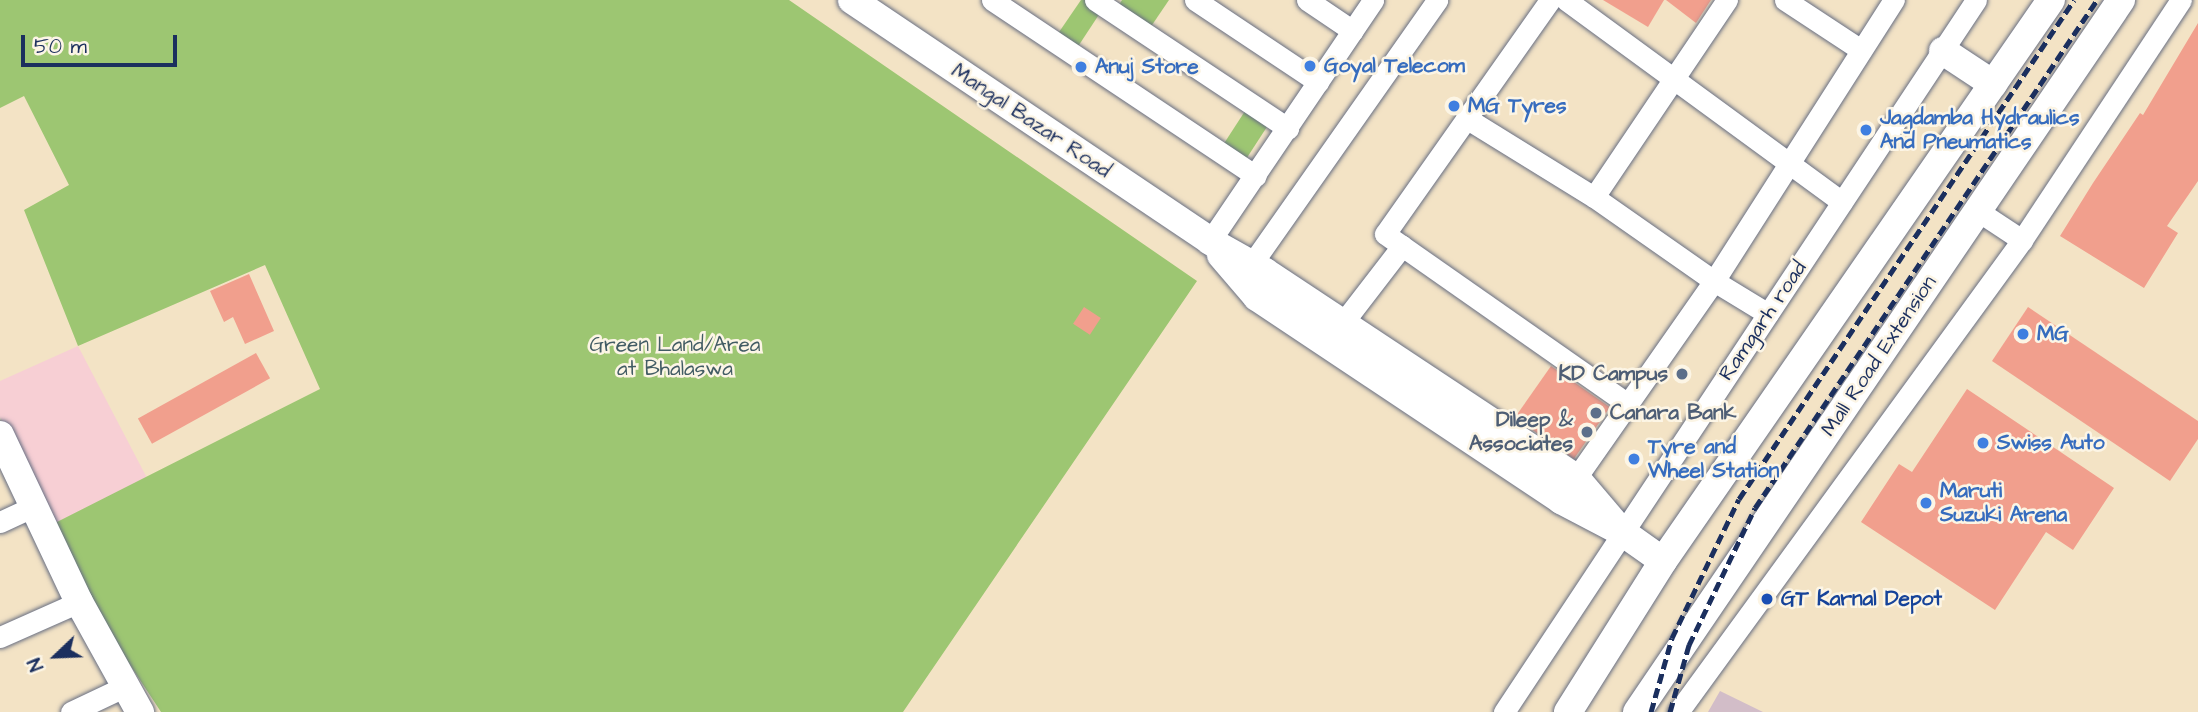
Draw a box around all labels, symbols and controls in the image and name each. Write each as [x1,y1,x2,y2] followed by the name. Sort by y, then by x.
[24,21,180,65] scale bar
[34,32,87,61] text: 50 m
[1324,53,1465,79] place label: Goyal Telecom
[1095,54,1199,80] place label: Anuj Store
[947,58,1115,184] street label: Mangal Bazar Road
[1302,58,1318,74] marker: Goyal Telecom
[1073,59,1089,75] marker: Anuj Store
[1468,93,1566,119] place label: MG Tyres
[1446,98,1462,114] marker: MG Tyres
[1880,105,2080,155] place label: Jagdamba Hydraulics And Pneumatics
[1858,122,1874,138] marker: Jagdamba Hydraulics And Pneumatics
[1714,256,1812,386] street label: Ramgarh road
[1816,271,1942,441] street label: Mall Road Extension
[2037,321,2069,347] place label: MG
[2015,326,2031,342] marker: MG
[590,332,760,382] park label: Green Land/Area at Bhalaswa
[1558,361,1668,387] place label: KD Campus
[1674,366,1690,382] marker: KD Campus
[1610,400,1736,426] place label: Canara Bank
[1588,405,1604,421] marker: Canara Bank
[1469,407,1573,457] place label: Dileep & Associates
[1579,424,1595,440] marker: Dileep & Associates
[1997,430,2105,456] place label: Swiss Auto
[1648,434,1779,484] place label: Tyre and Wheel Station
[1975,435,1991,451] marker: Swiss Auto
[1626,451,1642,467] marker: Tyre and Wheel Station
[1940,478,2067,528] place label: Maruti Suzuki Arena
[1918,495,1934,511] marker: Maruti Suzuki Arena
[1781,586,1942,612] place label: GT Karnal Depot
[1759,591,1775,607] marker: GT Karnal Depot
[21,621,91,691] north arrow
[21,654,51,675] text: N

